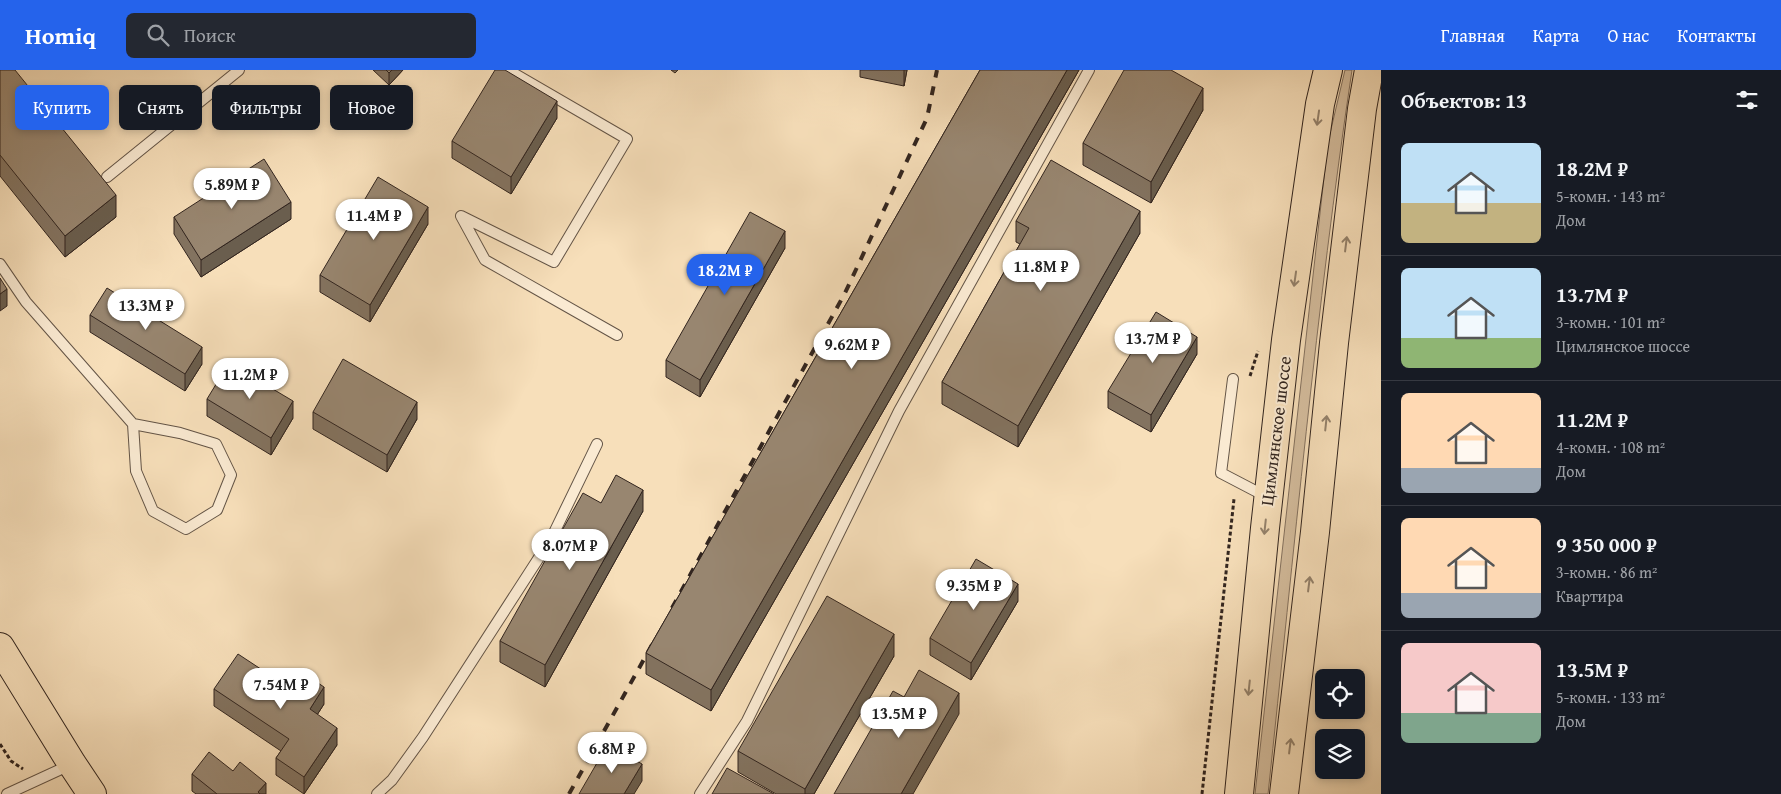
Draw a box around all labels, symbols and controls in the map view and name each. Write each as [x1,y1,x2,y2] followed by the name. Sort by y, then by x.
[126,13,476,58] search box
[25,18,96,53] text: Homiq
[144,21,172,49] icon: search
[184,21,235,49] text: Поиск
[1441,22,1505,49] text: Главная
[1533,22,1579,49] text: Карта
[1607,22,1649,49] text: О нас
[1677,22,1756,49] text: Контакты
[15,85,109,130] chip: Купить
[119,85,202,130] chip: Снять
[212,85,320,130] chip: Фильтры
[330,85,413,130] chip: Новое
[1401,85,1527,116] text: Объектов: 13
[1733,86,1761,114] icon: filters
[1313,109,1323,125] one-way arrow
[1556,153,1628,184] text: 18.2M ₽
[1441,163,1501,223] icon: home
[186,168,278,210] pin: 5.89M ₽
[205,172,259,196] text: 5.89M ₽
[1556,184,1665,208] text: 5-комн. · 143 m²
[328,198,420,241] pin: 11.4M ₽
[347,203,401,227] text: 11.4M ₽
[1556,208,1586,232] text: Дом
[1341,236,1351,252] one-way arrow
[995,250,1087,292] pin: 11.8M ₽
[679,254,771,296] pin: 18.2M ₽
[1014,254,1068,278] text: 11.8M ₽
[698,258,752,282] text: 18.2M ₽
[1290,270,1300,286] one-way arrow
[1556,279,1628,310] text: 13.7M ₽
[100,288,192,331] pin: 13.3M ₽
[1441,288,1501,348] icon: home
[119,293,173,317] text: 13.3M ₽
[1556,310,1665,334] text: 3-комн. · 101 m²
[1107,322,1199,364] pin: 13.7M ₽
[1126,326,1180,350] text: 13.7M ₽
[806,328,898,370] pin: 9.62M ₽
[825,332,879,356] text: 9.62M ₽
[1556,334,1690,358] text: Цимлянское шоссе
[1253,354,1298,507] street label: Цимлянское шоссе
[204,358,296,400] pin: 11.2M ₽
[223,362,277,386] text: 11.2M ₽
[1556,404,1628,435] text: 11.2M ₽
[1441,413,1501,473] icon: home
[1321,415,1331,431] one-way arrow
[1556,435,1665,459] text: 4-комн. · 108 m²
[1556,459,1586,483] text: Дом
[1260,518,1270,534] one-way arrow
[524,528,616,571] pin: 8.07M ₽
[1556,529,1657,560] text: 9 350 000 ₽
[543,533,597,557] text: 8.07M ₽
[1441,538,1501,598] icon: home
[1556,560,1657,584] text: 3-комн. · 86 m²
[928,568,1020,611] pin: 9.35M ₽
[947,573,1001,597] text: 9.35M ₽
[1304,577,1314,593] one-way arrow
[1556,584,1623,608] text: Квартира
[1556,654,1628,685] text: 13.5M ₽
[1441,663,1501,723] icon: home
[235,668,327,710] pin: 7.54M ₽
[1315,669,1365,779] map controls
[1315,669,1365,719] button: locate
[254,672,308,696] text: 7.54M ₽
[1244,680,1254,696] one-way arrow
[1556,685,1665,709] text: 5-комн. · 133 m²
[853,696,945,739] pin: 13.5M ₽
[872,701,926,725] text: 13.5M ₽
[1556,709,1586,733] text: Дом
[1315,729,1365,779] button: layers
[571,732,653,774] pin: 6.8M ₽
[589,736,635,760] text: 6.8M ₽
[1285,738,1295,754] one-way arrow

